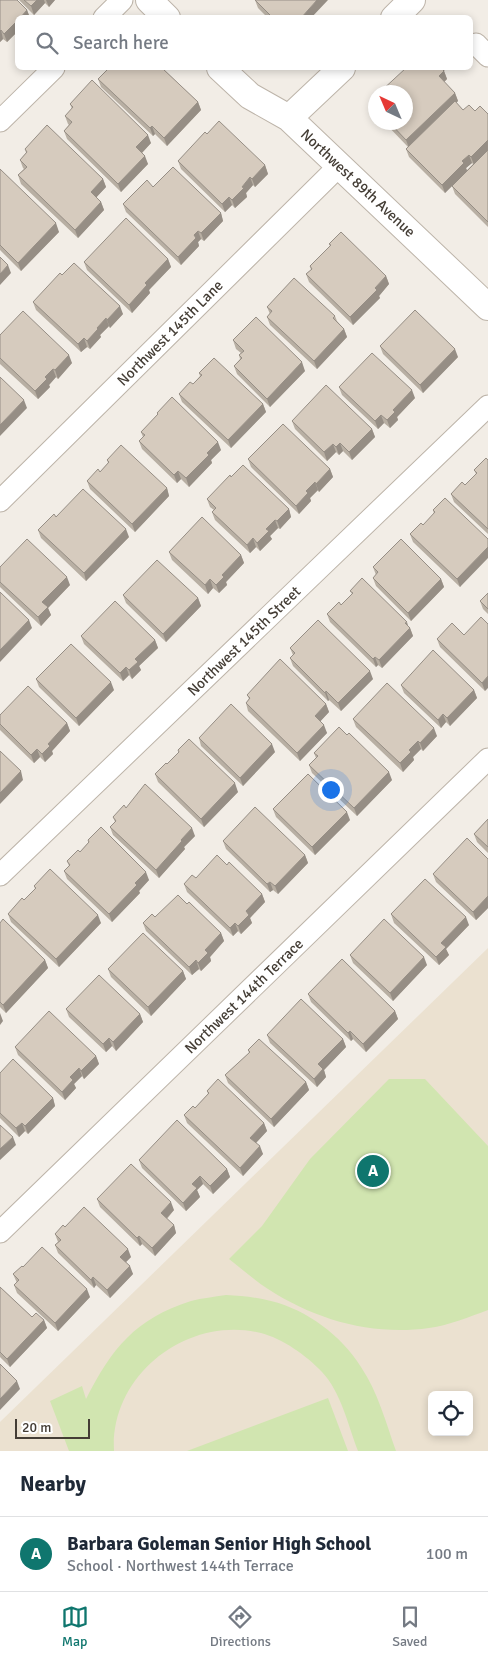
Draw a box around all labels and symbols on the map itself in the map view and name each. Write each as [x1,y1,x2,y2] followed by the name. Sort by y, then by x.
[368,85,413,130] north arrow
[297,125,419,241] street label: Northwest 89th Avenue
[113,276,227,390] street label: Northwest 145th Lane
[184,582,304,700] street label: Northwest 145th Street
[318,777,344,803] your location
[181,935,307,1057] street label: Northwest 144th Terrace
[357,1152,389,1190] pin: A
[15,1416,90,1439] scale bar

